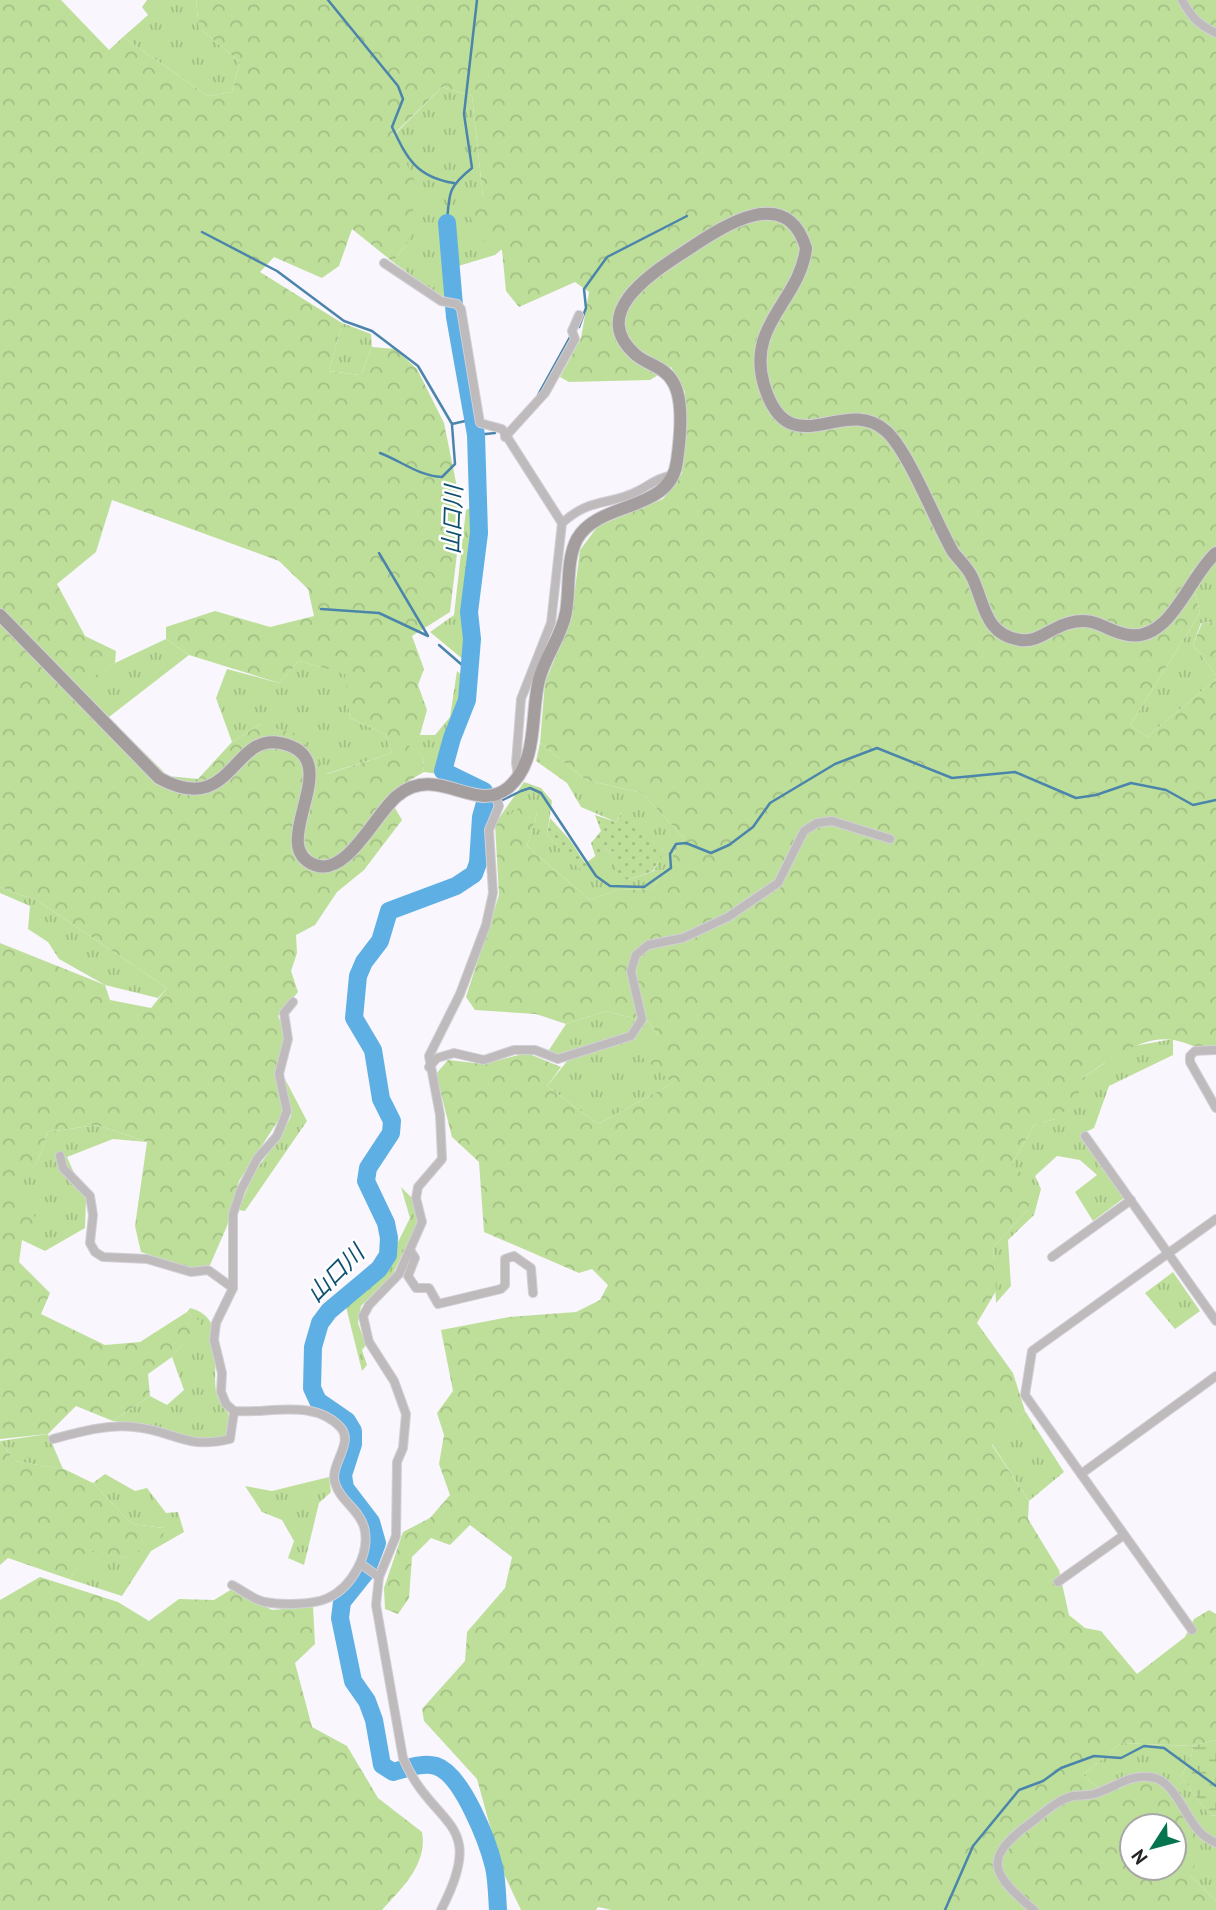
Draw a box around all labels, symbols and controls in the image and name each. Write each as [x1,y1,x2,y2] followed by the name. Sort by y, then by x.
[436,482,468,555] water label: 山口川
[300,1236,372,1308] water label: 山口川
[1118,1812,1188,1882] north arrow
[1126,1845,1153,1869] text: N

